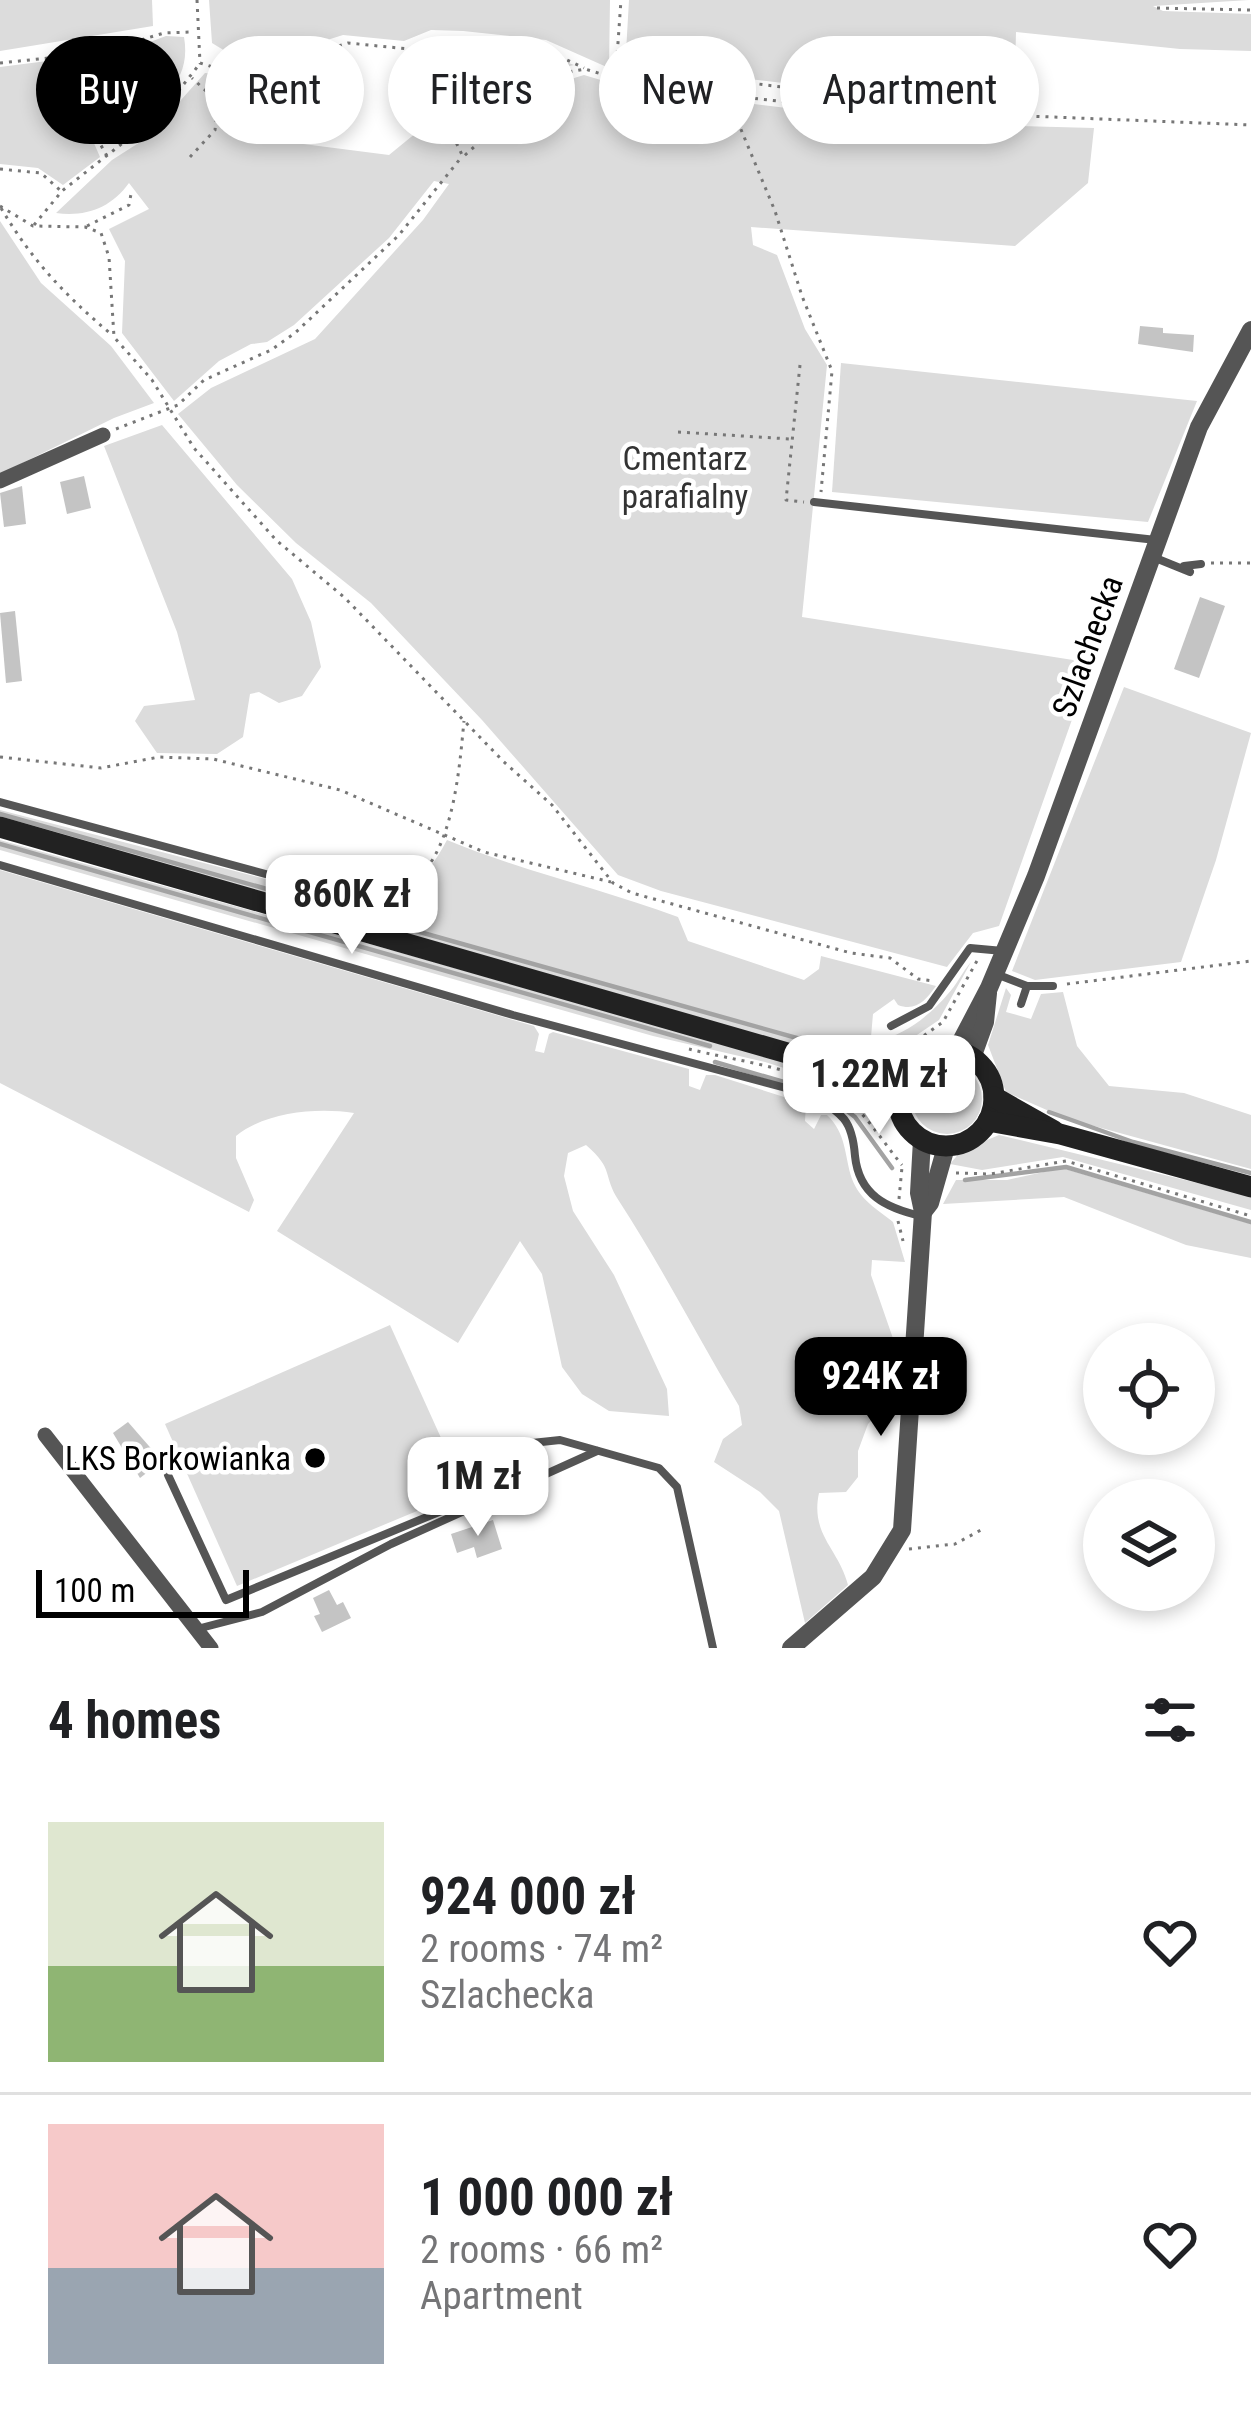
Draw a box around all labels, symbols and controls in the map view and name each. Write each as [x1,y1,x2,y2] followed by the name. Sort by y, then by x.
[36,36,181,144] chip: Buy
[205,36,364,144] chip: Rent
[388,36,575,144] chip: Filters
[599,36,756,144] chip: New
[780,36,1039,144] chip: Apartment
[622,439,749,516] park label: Cmentarz parafialny
[1044,570,1131,722] street label: Szlachecka
[241,855,463,957] pin: 860K zł
[293,871,411,917] text: 860K zł
[755,1035,1003,1137] pin: 1.22M zł
[810,1051,948,1097] text: 1.22M zł
[1083,1323,1215,1611] map controls
[1083,1323,1215,1455] button: locate
[770,1337,992,1439] pin: 924K zł
[822,1353,940,1399] text: 924K zł
[394,1437,562,1539] pin: 1M zł
[65,1439,291,1478] place label: LKS Borkowianka
[302,1445,328,1471] marker: LKS Borkowianka
[434,1453,522,1499] text: 1M zł
[1083,1479,1215,1611] button: layers
[36,1564,249,1617] scale bar
[54,1571,135,1610] text: 100 m
[1137,1687,1203,1753] icon: filters
[48,1691,221,1750] text: 4 homes
[420,1867,636,1926] text: 924 000 zł
[144,1870,288,2014] icon: home
[1137,1909,1203,1975] icon: heart
[420,1926,663,1972] text: 2 rooms · 74 m²
[420,1972,594,2018] text: Szlachecka
[420,2168,673,2227] text: 1 000 000 zł
[144,2172,288,2316] icon: home
[1137,2211,1203,2277] icon: heart
[420,2227,663,2273] text: 2 rooms · 66 m²
[420,2273,583,2319] text: Apartment

